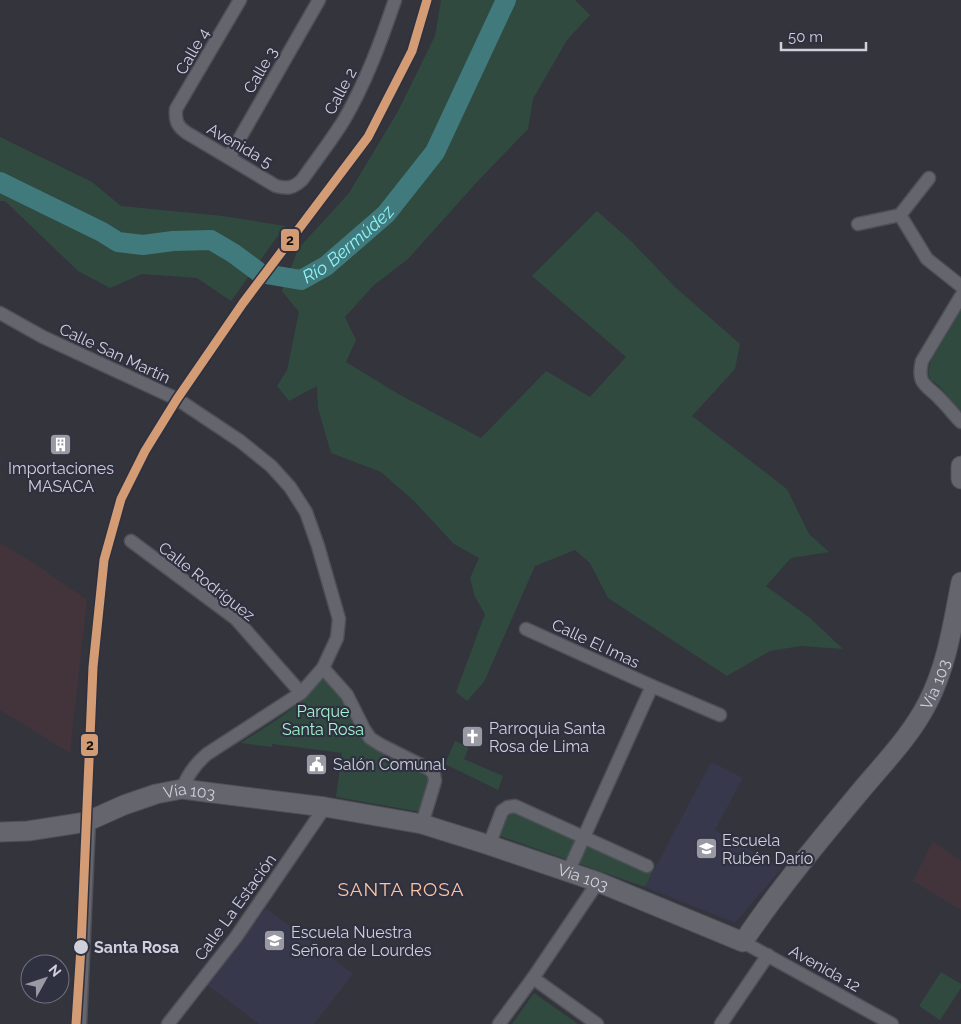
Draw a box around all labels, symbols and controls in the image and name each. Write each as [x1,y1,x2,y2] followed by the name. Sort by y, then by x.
[781,20,866,52] scale bar
[172,24,213,78] street label: Calle 4
[788,28,823,46] text: 50 m
[240,44,281,97] street label: Calle 3
[320,65,361,118] street label: Calle 2
[204,119,276,172] street label: Avenida 5
[298,201,399,287] water label: Río Bermúdez
[280,228,300,252] line badge: 2
[286,232,294,248] text: 2
[56,319,173,387] street label: Calle San Martín
[49,432,73,456] building icon: Importaciones MASACA
[8,459,114,496] place label: Importaciones MASACA
[155,538,259,625] street label: Calle Rodríguez
[549,615,643,672] street label: Calle El Imas
[917,657,954,713] street label: Vía 103
[282,702,364,739] park label: Parque Santa Rosa
[489,719,606,756] place label: Parroquia Santa Rosa de Lima
[461,725,485,749] church icon: Parroquia Santa Rosa de Lima
[80,733,99,757] line badge: 2
[86,737,94,753] text: 2
[305,752,329,776] public building icon: Salón Comunal
[333,755,446,774] place label: Salón Comunal
[162,779,216,803] street label: Vía 103
[722,831,813,868] place label: Escuela Rubén Darío
[694,837,718,861] school or university icon: Escuela Rubén Darío
[190,850,280,964] street label: Calle La Estación
[555,860,611,895] street label: Vía 103
[338,878,465,900] district label: SANTA ROSA
[291,923,432,960] place label: Escuela Nuestra Señora de Lourdes
[263,929,287,953] school or university icon: Escuela Nuestra Señora de Lourdes
[72,938,90,956] marker: Santa Rosa
[94,938,179,957] place label: Santa Rosa
[786,941,864,996] street label: Avenida 12
[20,954,70,1004] north arrow
[45,961,65,980] text: N

